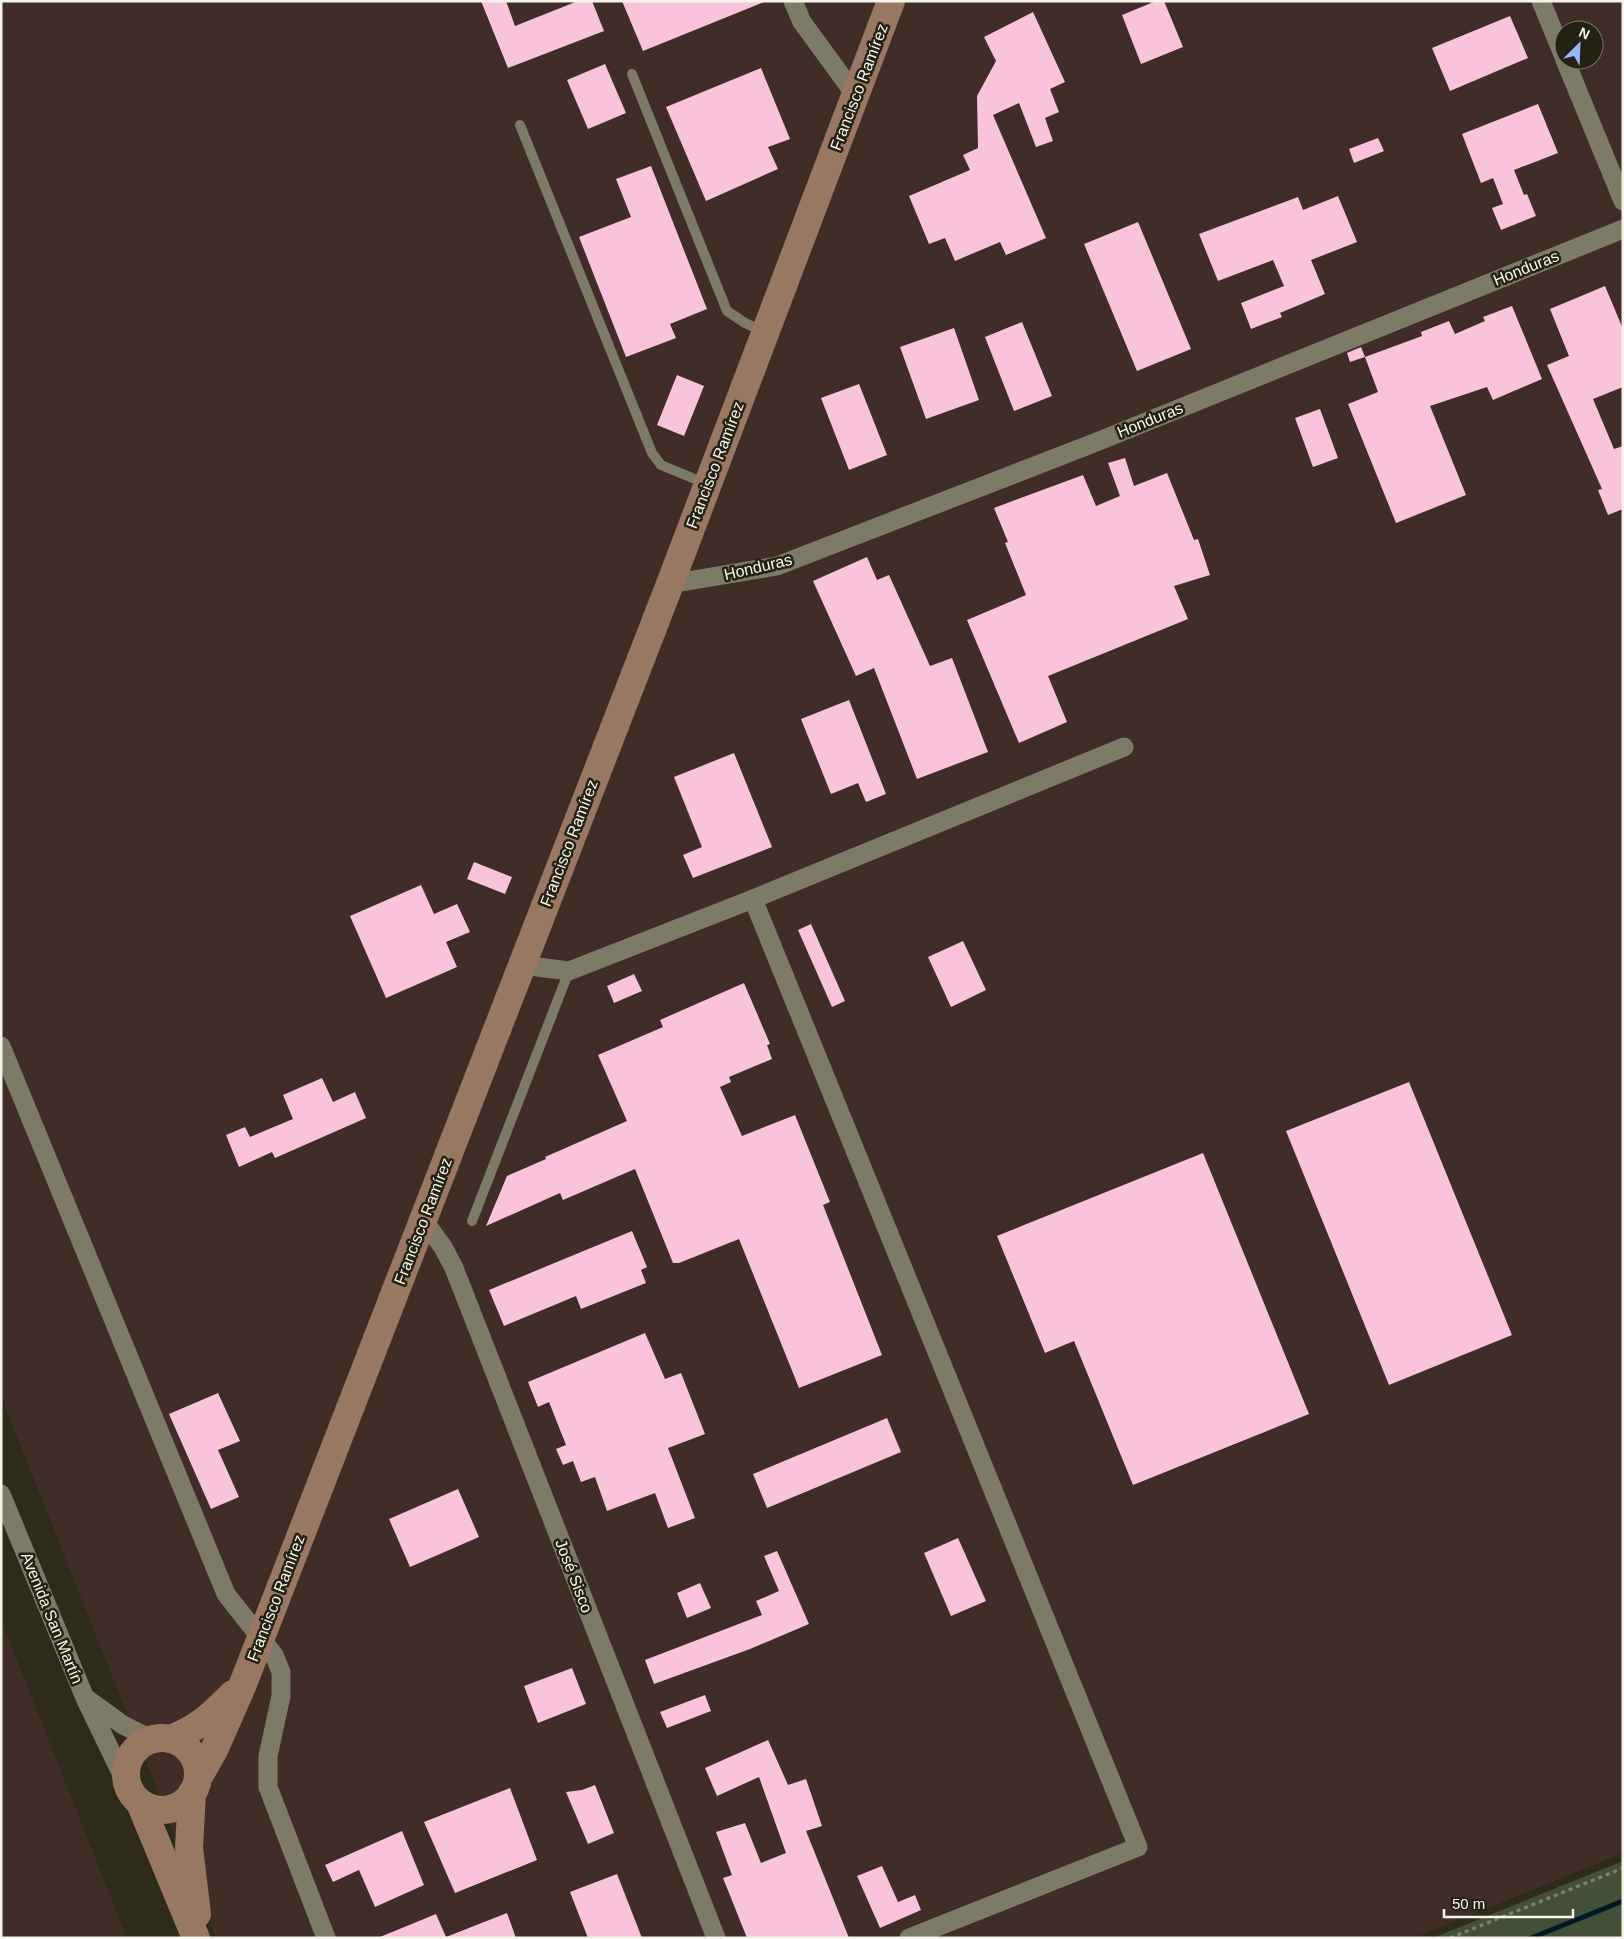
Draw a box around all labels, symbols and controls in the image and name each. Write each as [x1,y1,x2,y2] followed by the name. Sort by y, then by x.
[1554,20,1604,70] north arrow
[827,21,891,153] street label: Francisco Ramírez
[1576,24,1592,42] text: N
[1491,247,1561,289] street label: Honduras
[683,399,747,531] street label: Francisco Ramírez
[1115,399,1185,441] street label: Honduras
[722,551,794,583] street label: Honduras
[537,777,601,909] street label: Francisco Ramírez
[391,1155,455,1287] street label: Francisco Ramírez
[244,1532,308,1664] street label: Francisco Ramírez
[552,1537,596,1615] street label: José Sisco
[18,1550,86,1686] street label: Avenida San Martín
[1444,1886,1573,1918] scale bar
[1452,1895,1485,1912] text: 50 m

